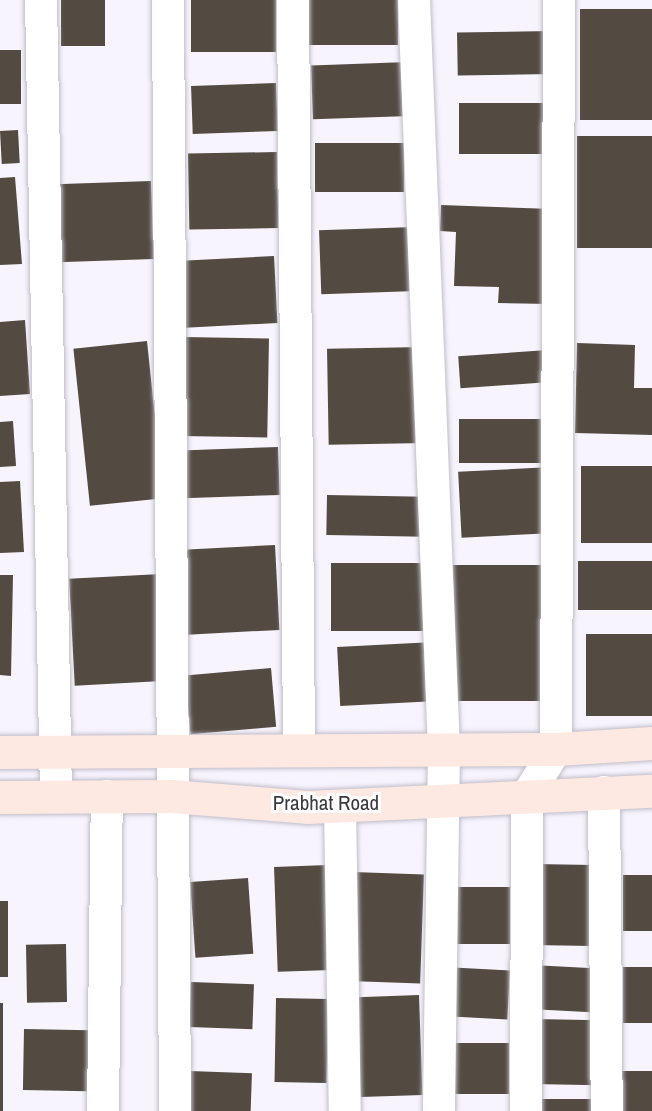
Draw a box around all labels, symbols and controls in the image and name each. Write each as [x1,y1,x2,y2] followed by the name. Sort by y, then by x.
[273,790,379,816] street label: Prabhat Road

